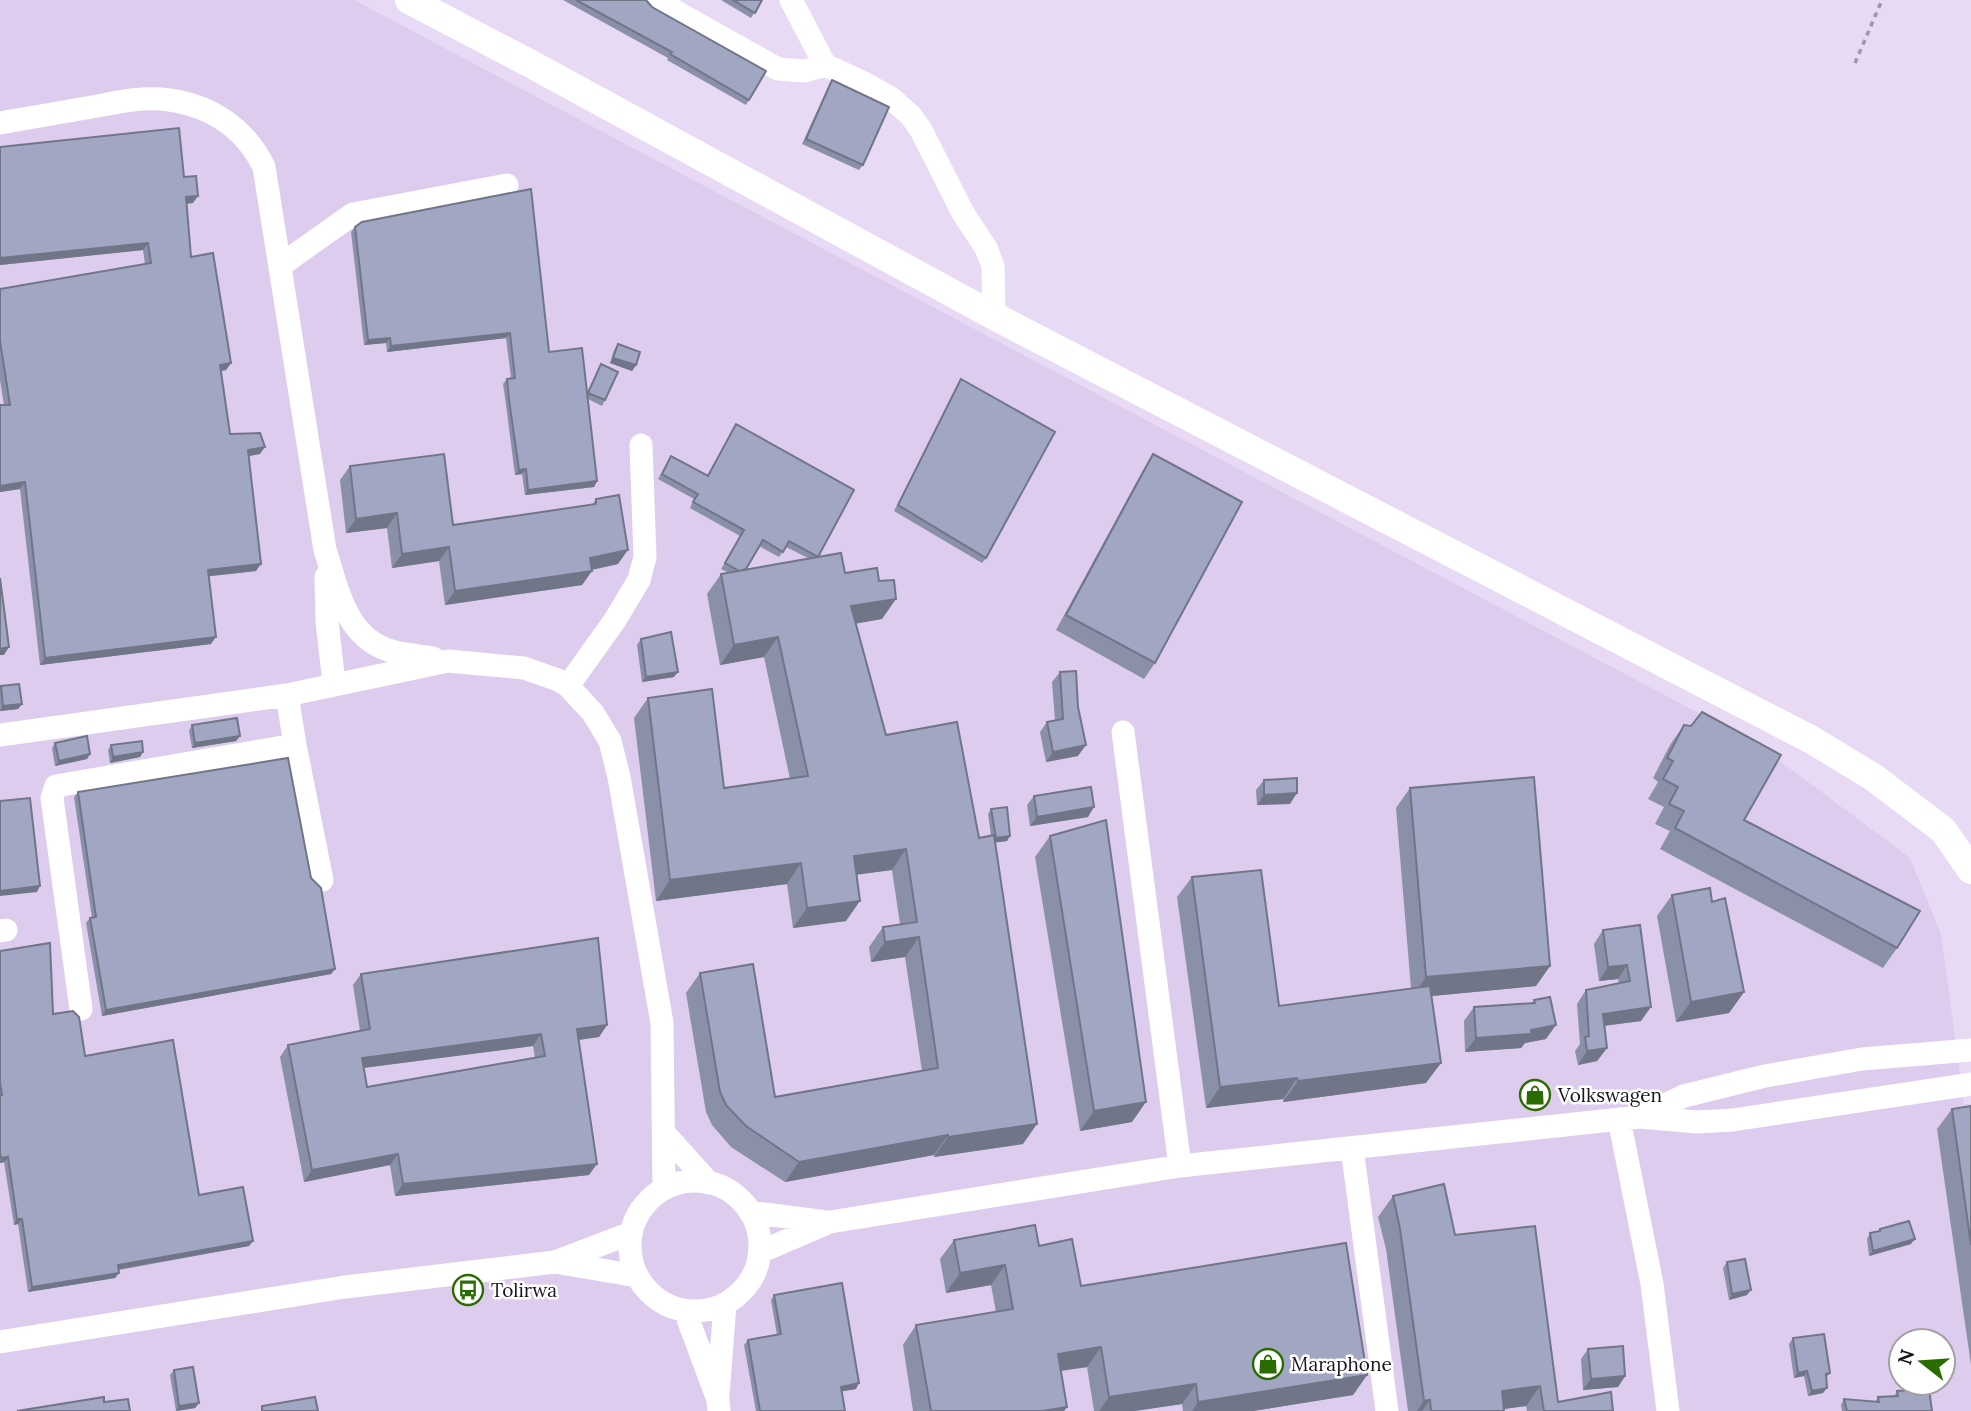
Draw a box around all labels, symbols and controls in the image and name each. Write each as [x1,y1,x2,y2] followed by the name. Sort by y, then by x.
[1518,1078,1552,1112] shop icon: Volkswagen
[1557,1083,1662,1107] place label: Volkswagen
[451,1273,485,1307] bus stop icon: Tolirwa
[491,1278,557,1302] place label: Tolirwa
[1887,1327,1957,1397] north arrow
[1892,1346,1919,1368] text: N
[1251,1347,1285,1381] shop icon: Maraphone
[1291,1352,1392,1376] place label: Maraphone

